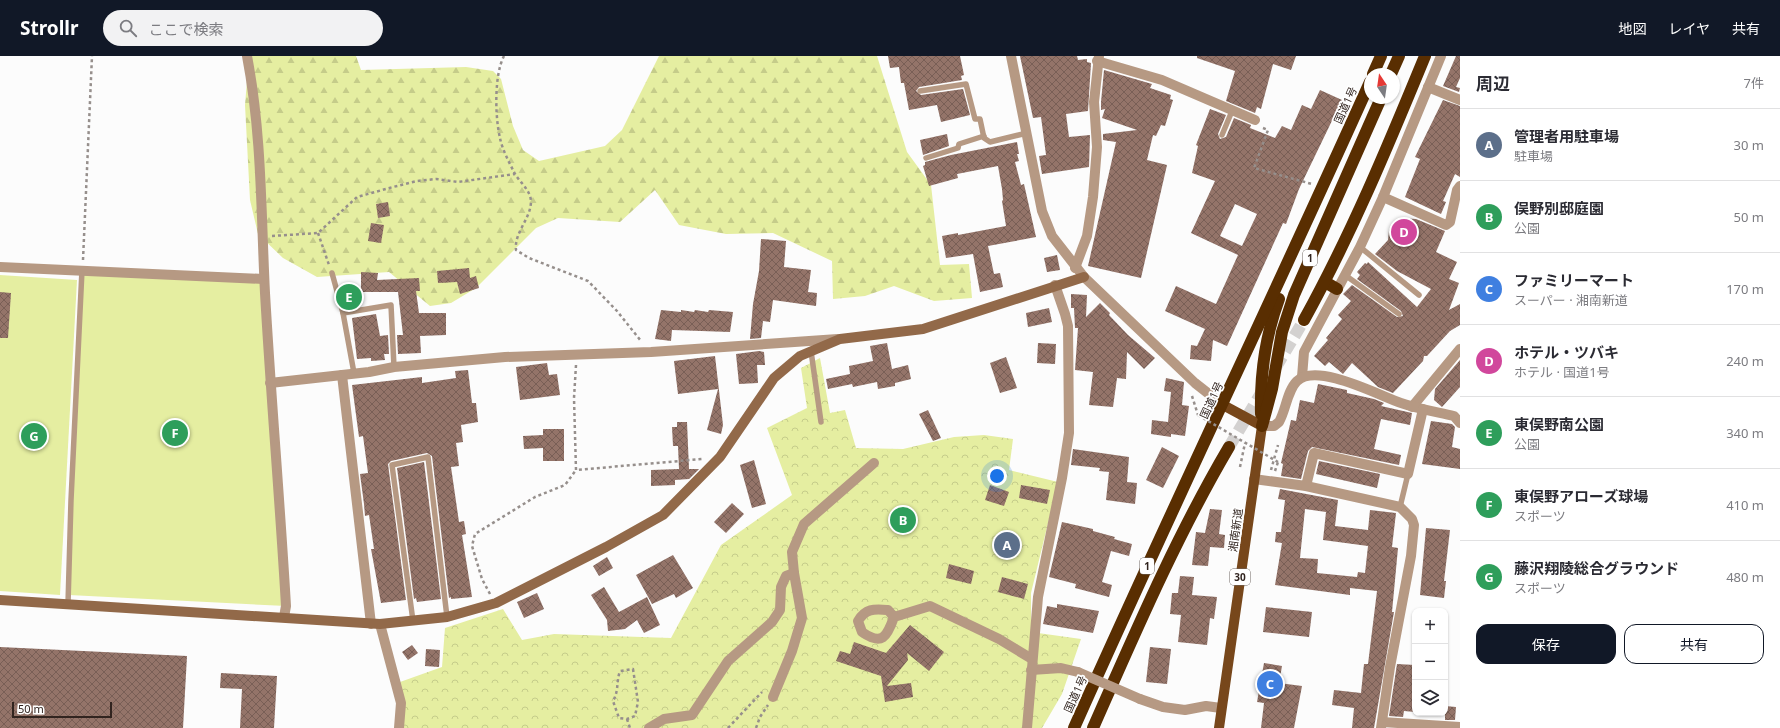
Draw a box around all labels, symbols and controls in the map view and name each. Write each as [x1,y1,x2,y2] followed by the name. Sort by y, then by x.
[103,10,383,46] search box
[20,15,79,41] text: Strollr
[117,17,139,39] icon: search
[149,19,224,39] text: ここで検索
[1618,19,1646,38] text: 地図
[1668,19,1710,38] text: レイヤ
[1732,19,1760,38] text: 共有
[1364,68,1400,104] north arrow
[1476,72,1510,95] text: 周辺
[1744,74,1764,92] text: 7件
[1330,84,1360,126] street label: 国道1号
[1514,126,1619,146] text: 管理者用駐車場
[1485,136,1494,154] text: A
[1734,136,1764,154] text: 30 m
[1514,147,1553,165] text: 駐車場
[1514,198,1604,218] text: 俣野別邸庭園
[1485,208,1493,226] text: B
[1734,208,1764,226] text: 50 m
[1391,217,1417,247] pin: D
[1514,219,1540,237] text: 公園
[1303,250,1317,266] road number: 1
[1514,270,1634,290] text: ファミリーマート
[1485,280,1493,298] text: C
[1726,280,1764,298] text: 170 m
[336,282,362,312] pin: E
[1514,291,1628,309] text: スーパー · 湘南新道
[1514,342,1619,362] text: ホテル・ツバキ
[1484,352,1494,370] text: D
[1726,352,1764,370] text: 240 m
[1514,363,1610,381] text: ホテル · 国道1号
[1196,379,1226,421] street label: 国道1号
[1514,414,1604,434] text: 東俣野南公園
[162,418,188,448] pin: F
[21,421,47,451] pin: G
[1485,424,1493,442] text: E
[1726,424,1764,442] text: 340 m
[1514,435,1540,453] text: 公園
[987,466,1007,486] your location
[1514,486,1648,506] text: 東俣野アローズ球場
[1485,496,1493,514] text: F
[1726,496,1764,514] text: 410 m
[890,505,916,535] pin: B
[1225,507,1245,553] street label: 湘南新道
[1514,507,1566,525] text: スポーツ
[994,530,1020,560] pin: A
[1140,558,1154,574] road number: 1
[1514,558,1679,578] text: 藤沢翔陵総合グラウンド
[1484,568,1494,586] text: G
[1726,568,1764,586] text: 480 m
[1230,569,1250,585] road number: 30
[1514,579,1566,597] text: スポーツ
[1412,608,1448,716] map controls
[1412,608,1448,644] button: +
[1476,624,1616,664] button: 保存
[1624,624,1764,664] button: 共有
[1412,644,1448,680] button: −
[1257,669,1283,699] pin: C
[1060,673,1090,715] street label: 国道1号
[1412,680,1448,716] button: layers
[12,700,112,719] scale bar
[18,701,44,716] text: 50 m

